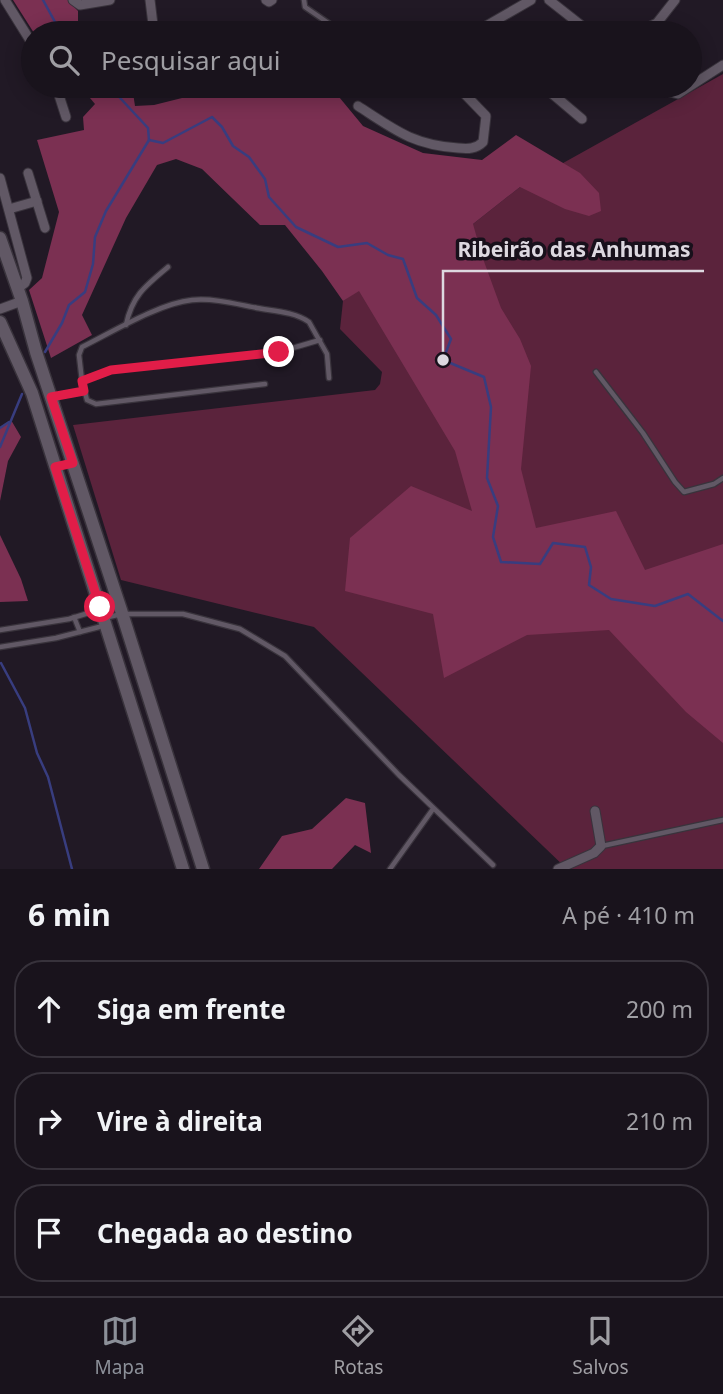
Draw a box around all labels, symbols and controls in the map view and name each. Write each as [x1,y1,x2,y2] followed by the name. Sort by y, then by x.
[21,21,702,98] search box
[45,41,83,79] icon: search
[101,42,281,78] text: Pesquisar aqui
[443,229,704,271] callout: Ribeirão das Anhumas
[457,235,691,263] text: Ribeirão das Anhumas
[263,336,294,367] route end
[84,591,115,622] route start
[28,894,111,935] text: 6 min
[562,899,695,931] text: A pé · 410 m
[30,990,68,1028] icon: ahead
[97,991,286,1027] text: Siga em frente
[626,993,693,1025] text: 200 m
[30,1102,68,1140] icon: right
[97,1103,263,1139] text: Vire à direita
[626,1105,693,1137] text: 210 m
[30,1214,68,1252] icon: arrive
[97,1215,353,1251] text: Chegada ao destino
[94,1312,145,1380] tab: Mapa
[334,1312,383,1380] tab: Rotas
[572,1312,629,1380] tab: Salvos

